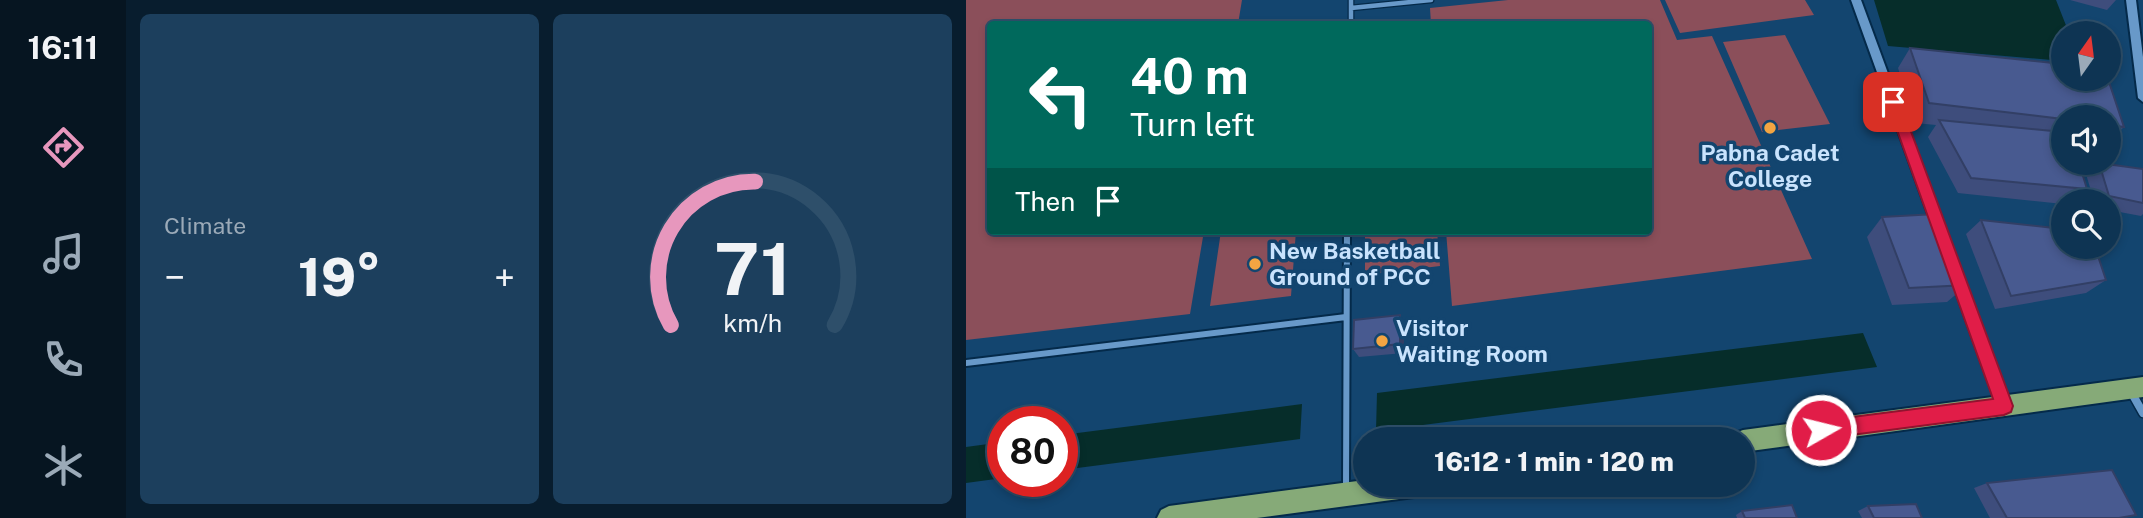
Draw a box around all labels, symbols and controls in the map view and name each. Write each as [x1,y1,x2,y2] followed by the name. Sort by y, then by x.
[2051,21,2121,91] north arrow
[2051,21,2121,259] map controls
[28,29,98,66] text: 16:11
[1130,47,1249,105] text: 40 m
[1015,49,1106,140] icon: left
[1863,72,1923,132] pin
[1874,83,1912,121] icon: arrive
[2051,105,2121,175] button: sound
[1130,106,1255,143] text: Turn left
[1762,120,1778,136] marker: Pabna Cadet College
[39,123,88,172] icon: directions
[1700,139,1840,192] place label: Pabna Cadet College
[1089,182,1127,220] icon: arrive
[1015,186,1075,217] text: Then
[2051,189,2121,259] button: search
[164,212,246,239] text: Climate
[714,226,791,311] text: 71
[39,229,88,278] icon: music
[1269,237,1440,290] place label: New Basketball Ground of PCC
[298,247,381,308] text: 19°
[164,255,185,300] text: −
[494,255,515,300] text: +
[1247,256,1263,272] marker: New Basketball Ground of PCC
[723,308,782,338] text: km/h
[1396,314,1548,367] place label: Visitor Waiting Room
[1374,333,1390,349] marker: Visitor Waiting Room
[39,335,88,384] icon: phone
[1784,393,1858,467] position arrow
[987,406,1078,497] speed limit sign: 80
[39,441,88,490] icon: climate
[1434,446,1674,477] text: 16:12 · 1 min · 120 m

